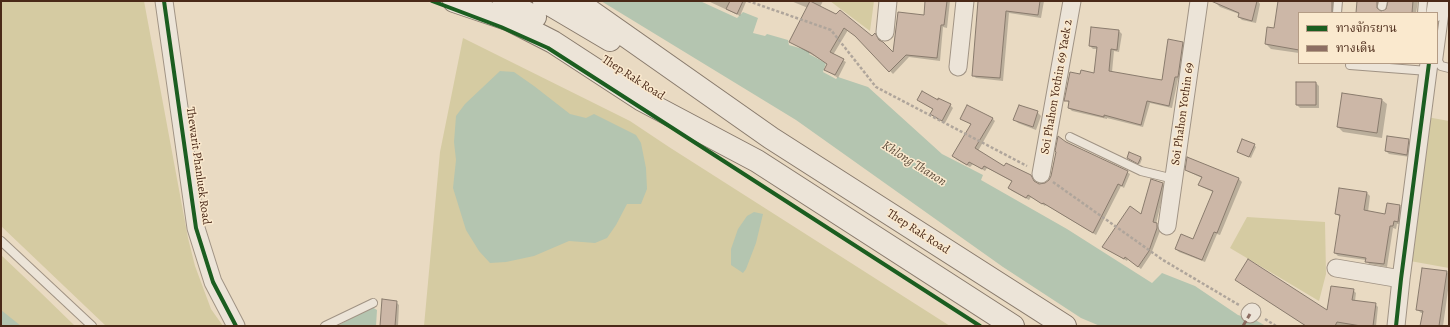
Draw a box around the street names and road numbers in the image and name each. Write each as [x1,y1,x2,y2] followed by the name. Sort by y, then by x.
[1038,18,1076,156] street label: Soi Phahon Yothin 69 Yaek 2
[599,52,667,104] street label: Thep Rak Road
[1169,62,1197,166] street label: Soi Phahon Yothin 69
[183,106,213,226] street label: Thewarit Phanluek Road
[884,206,952,258] street label: Thep Rak Road

